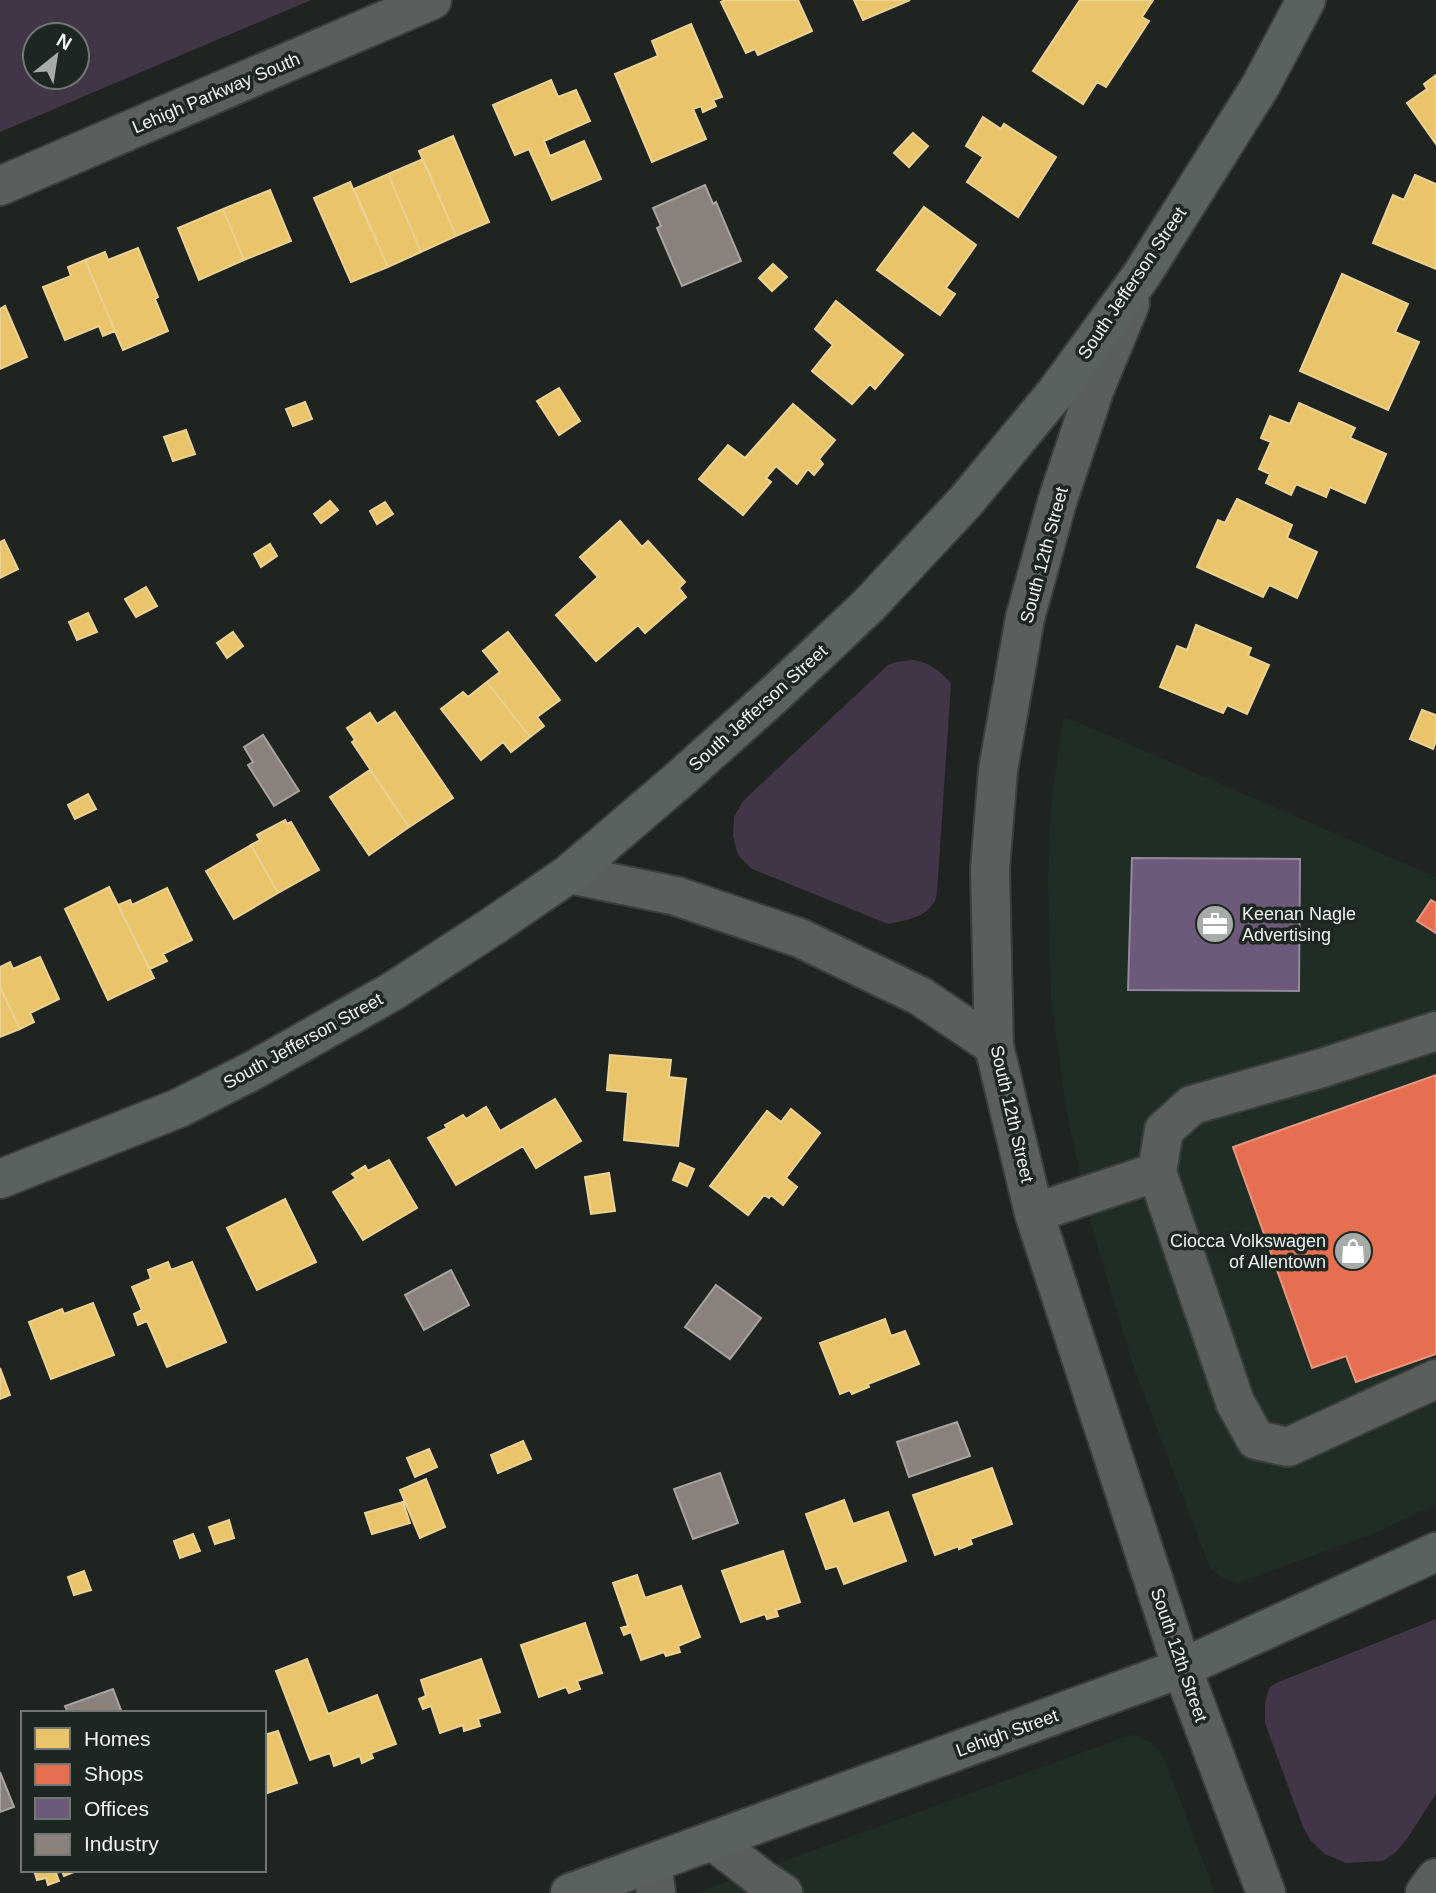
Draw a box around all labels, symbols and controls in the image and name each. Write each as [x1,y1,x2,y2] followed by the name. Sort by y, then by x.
[21,21,91,91] north arrow
[53,29,75,54] text: N
[129,49,303,137] street label: Lehigh Parkway South
[1074,203,1190,363] street label: South Jefferson Street
[1016,485,1072,625] street label: South 12th Street
[685,641,831,775] street label: South Jefferson Street
[1194,903,1236,945] office icon: Keenan Nagle Advertising
[1242,904,1356,945] place label: Keenan Nagle Advertising
[220,989,386,1093] street label: South Jefferson Street
[986,1043,1038,1185] street label: South 12th Street
[1332,1230,1374,1272] shop icon: Ciocca Volkswagen of Allentown
[1170,1231,1326,1272] place label: Ciocca Volkswagen of Allentown
[1147,1586,1211,1724] street label: South 12th Street
[953,1705,1061,1761] street label: Lehigh Street
[21,1711,266,1872] legend
[84,1727,151,1750] text: Homes
[84,1762,144,1785] text: Shops
[84,1797,149,1820] text: Offices
[84,1832,159,1855] text: Industry

